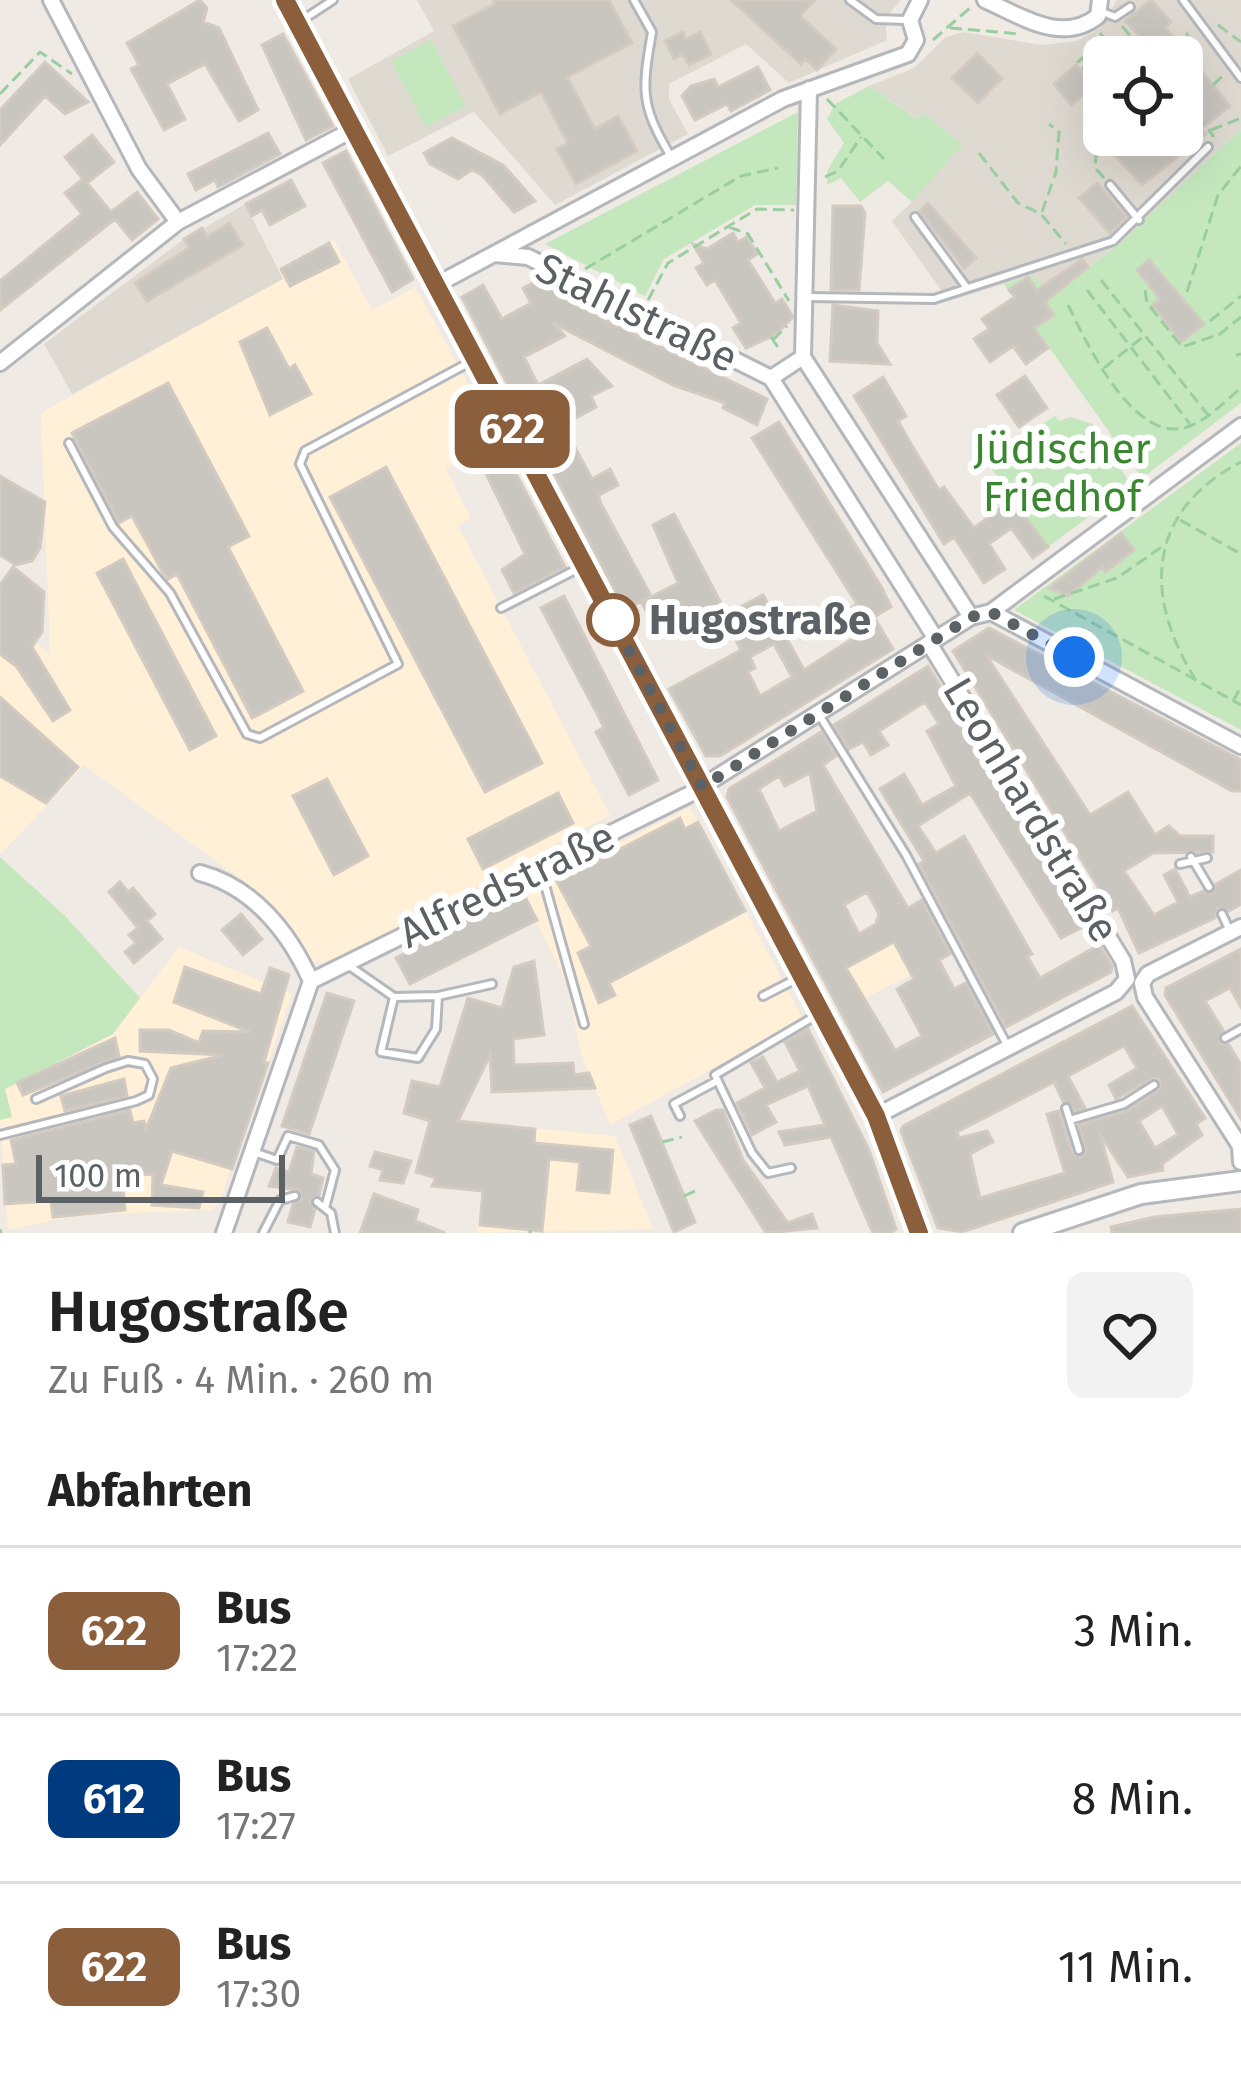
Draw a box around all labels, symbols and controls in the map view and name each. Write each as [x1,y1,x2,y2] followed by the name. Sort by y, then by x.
[1083,36,1203,156] map controls
[1083,36,1203,156] button: locate
[528,243,746,383] street label: Stahlstraße
[443,390,581,468] line badge: 622
[479,404,545,454] text: 622
[973,424,1151,522] park label: Jüdischer Friedhof
[588,595,638,645] marker: Hugostraße
[649,595,871,645] place label: Hugostraße
[1044,627,1104,687] your location
[932,669,1130,951] street label: Leonhardstraße
[391,811,623,959] street label: Alfredstraße
[36,1149,285,1202] scale bar
[54,1156,142,1196] text: 100 m
[1067,1272,1193,1398] button: heart
[48,1278,349,1346] text: Hugostraße
[48,1357,434,1403] text: Zu Fuß · 4 Min. · 260 m
[48,1464,252,1518] text: Abfahrten
[216,1581,291,1635] text: Bus
[1074,1604,1193,1658] text: 3 Min.
[81,1606,147,1656] text: 622
[216,1635,298,1681] text: 17:22
[216,1749,291,1803] text: Bus
[1071,1772,1193,1826] text: 8 Min.
[83,1774,145,1824] text: 612
[216,1803,296,1849] text: 17:27
[216,1917,291,1971] text: Bus
[1058,1940,1193,1994] text: 11 Min.
[81,1942,147,1992] text: 622
[216,1971,301,2017] text: 17:30

